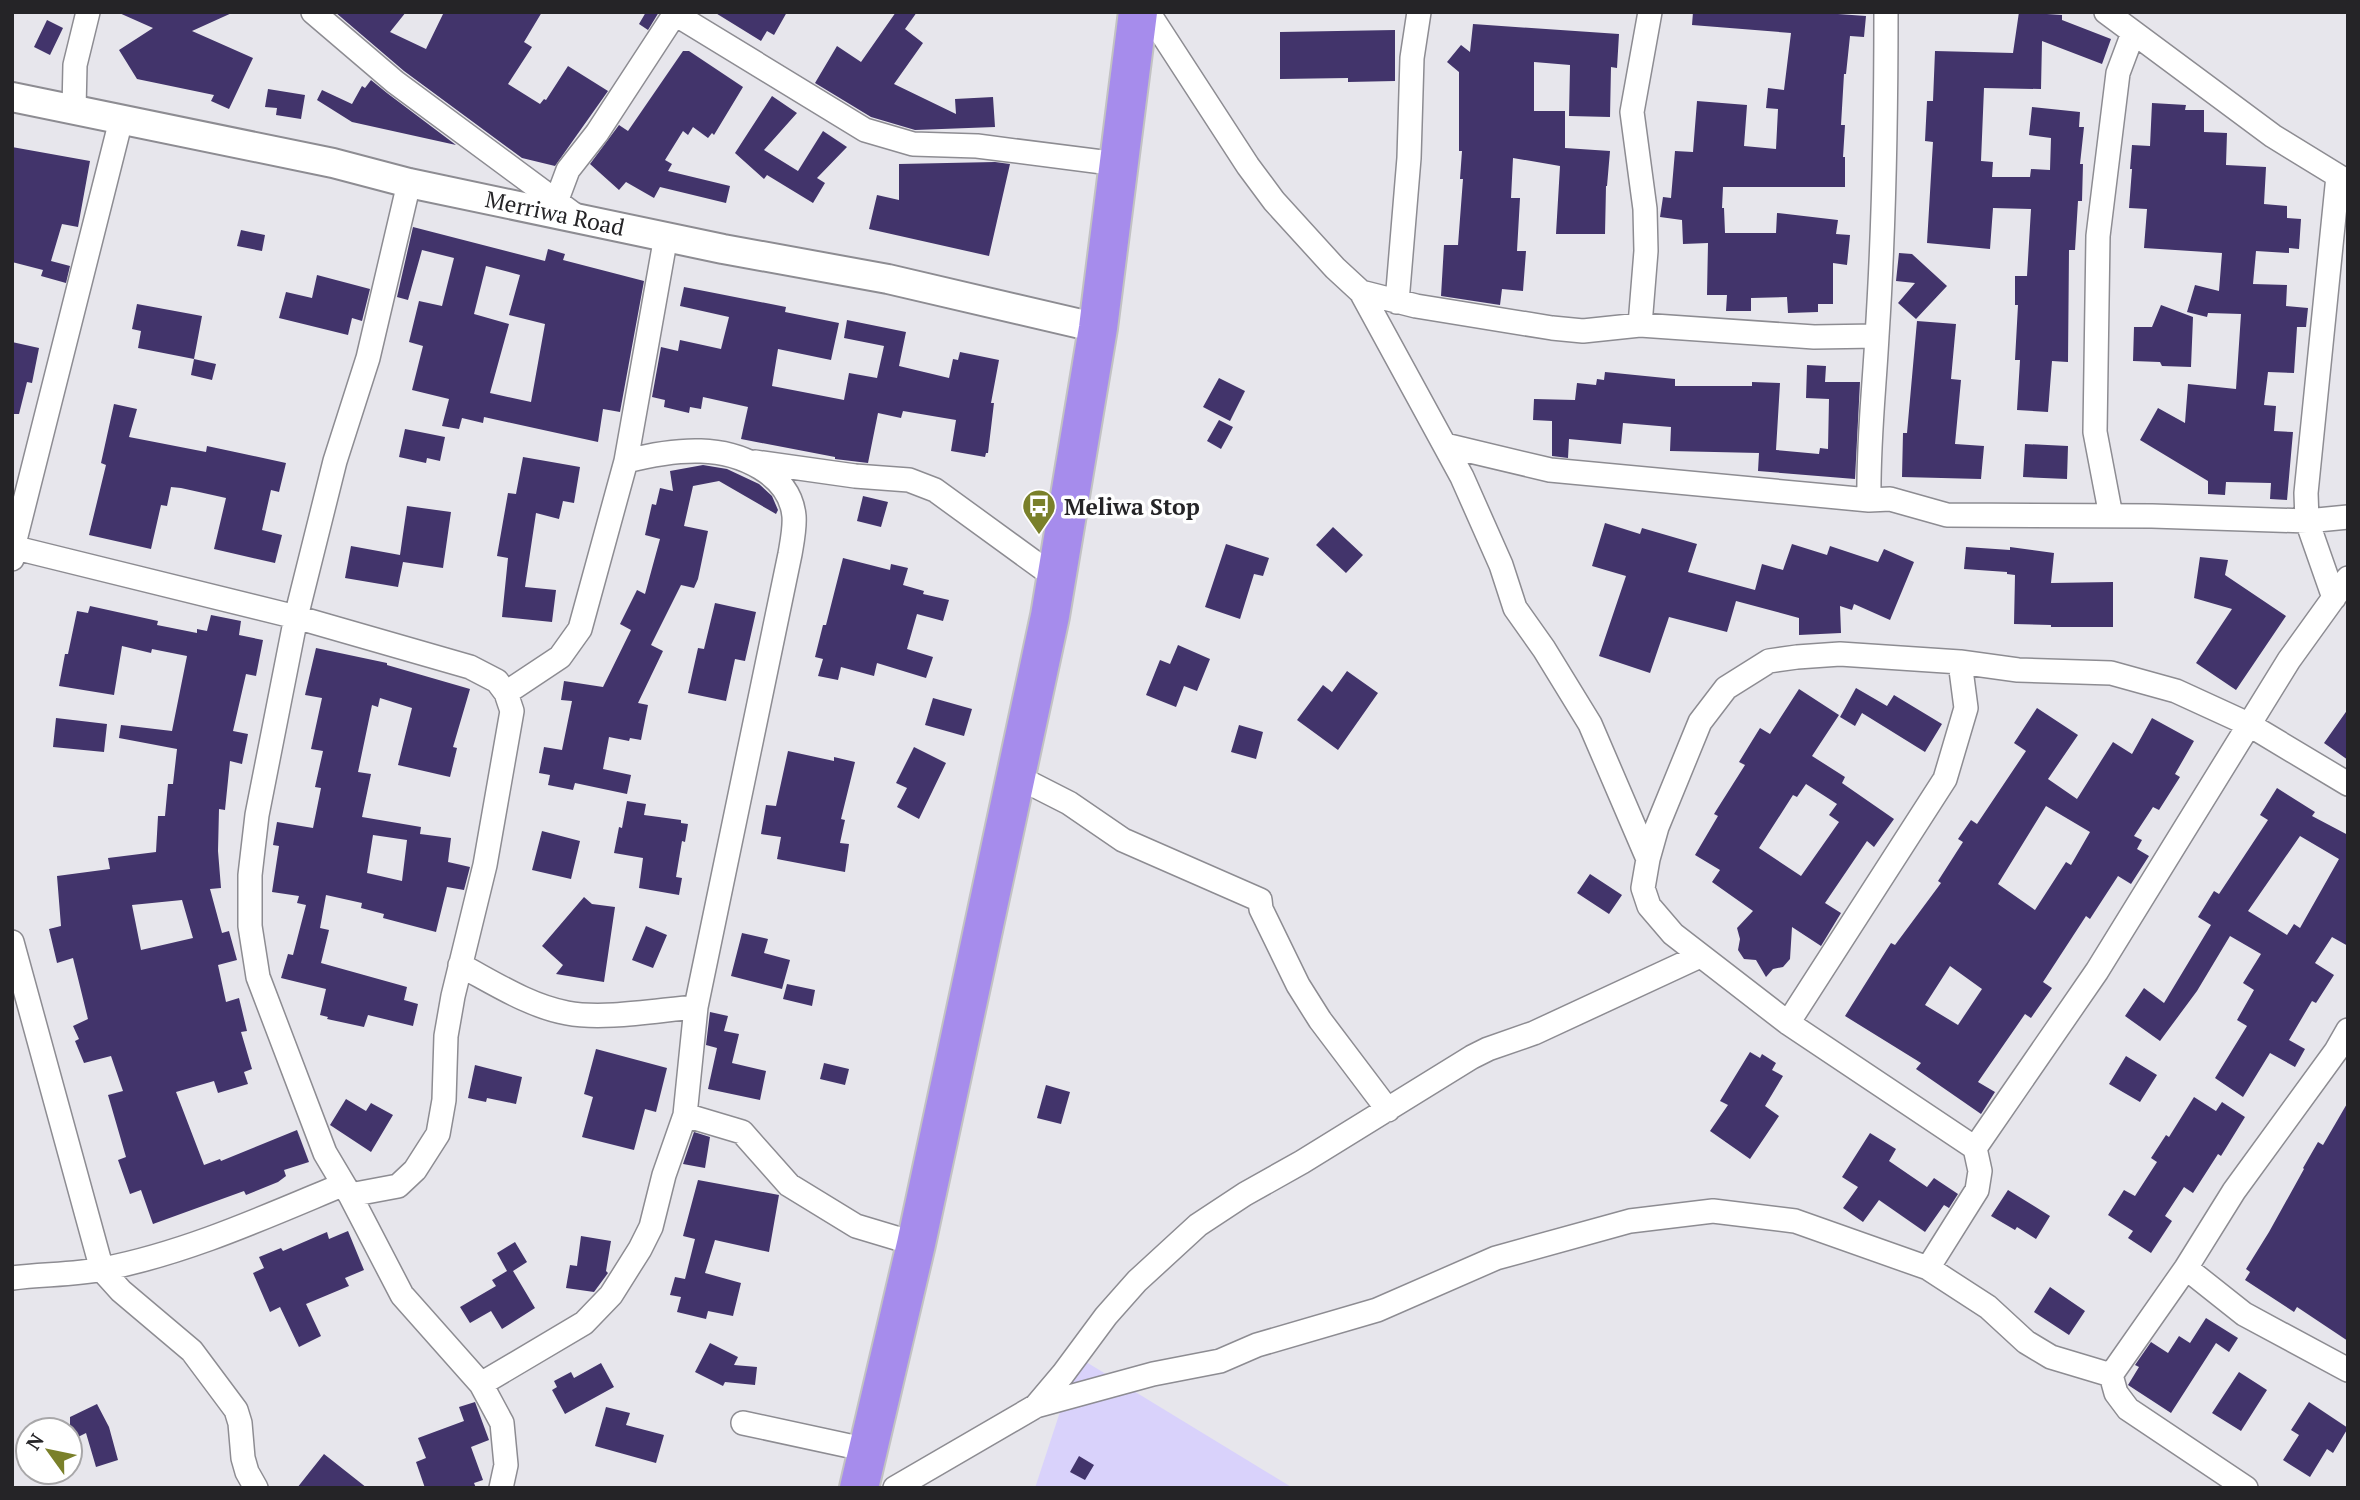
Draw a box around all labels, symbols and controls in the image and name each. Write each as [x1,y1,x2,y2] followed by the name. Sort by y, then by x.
[483,183,628,243] street label: Merriwa Road
[1020,487,1058,536] bus stop icon: Meliwa Stop
[1064,491,1200,522] place label: Meliwa Stop
[14,1416,84,1486] north arrow
[20,1428,49,1454] text: N

